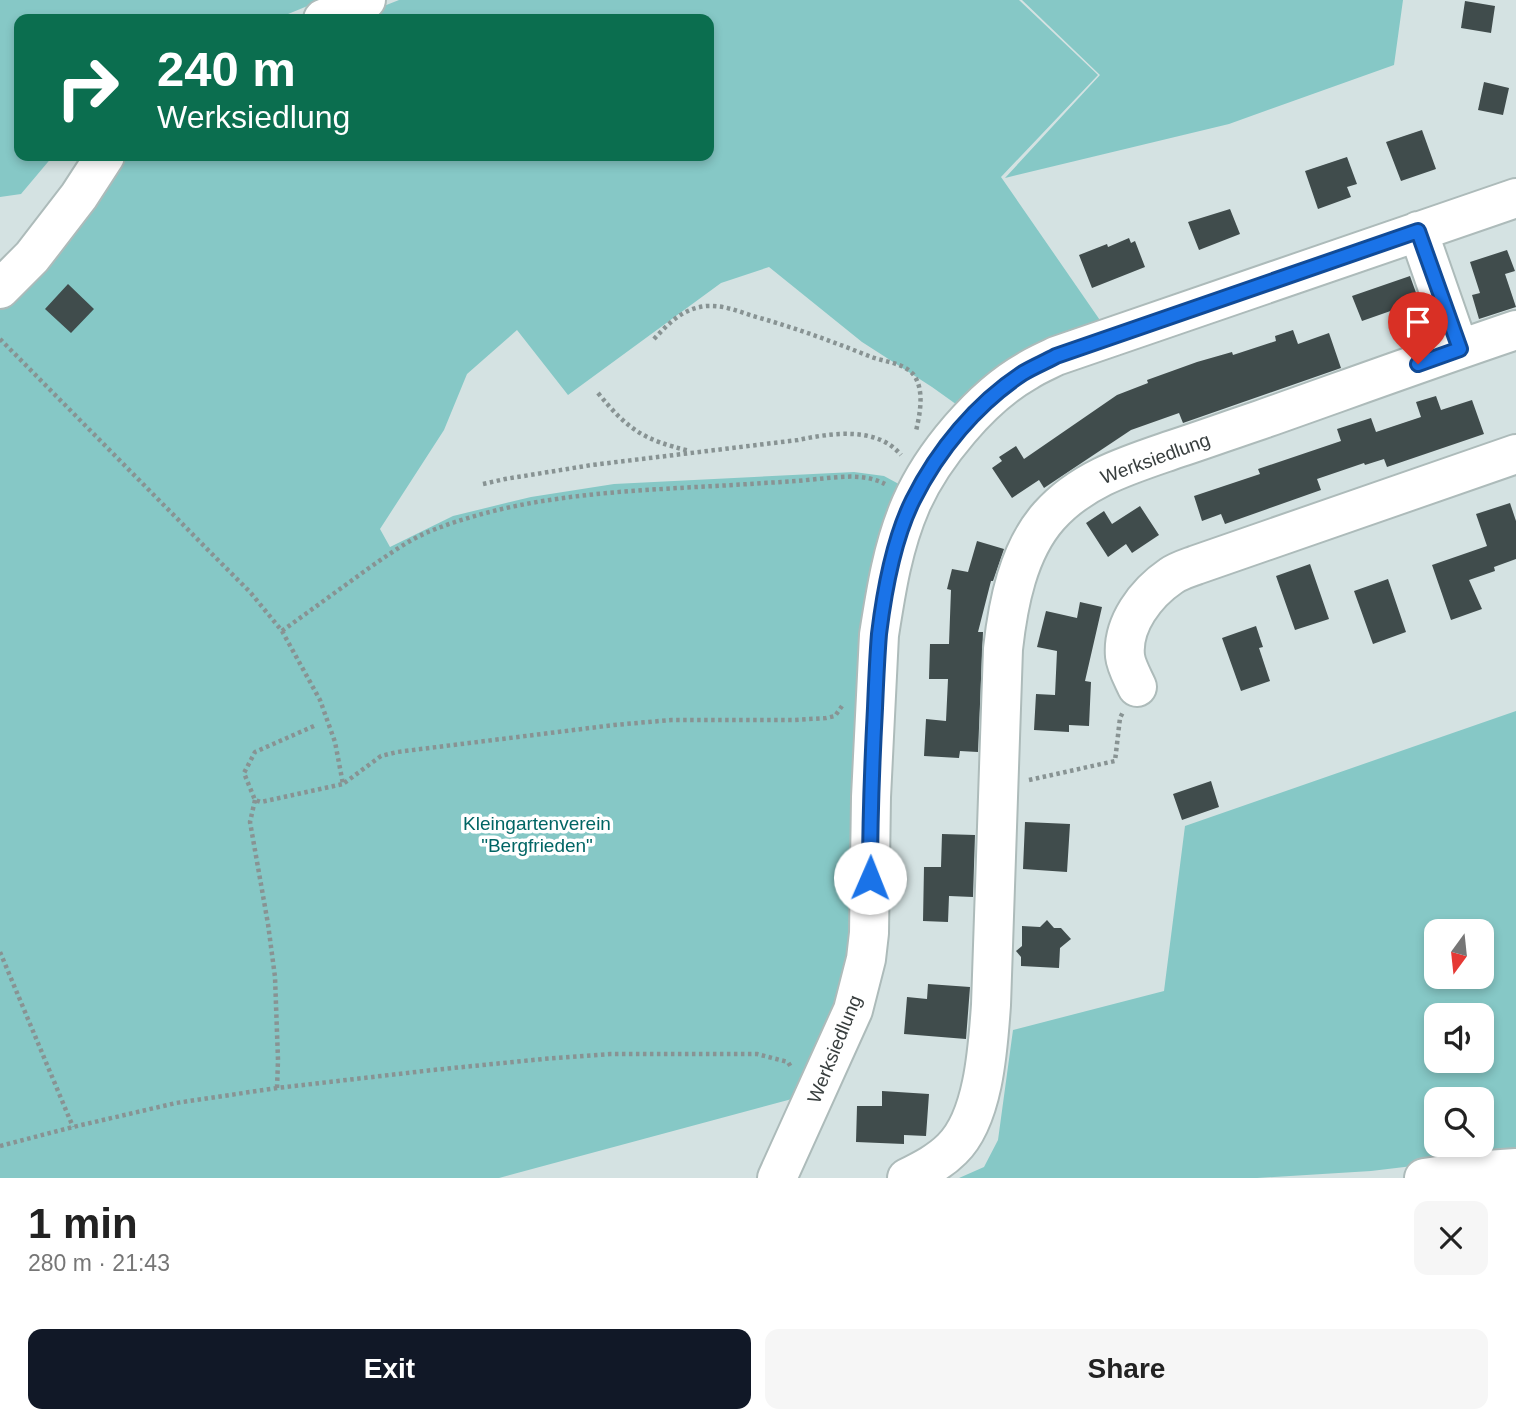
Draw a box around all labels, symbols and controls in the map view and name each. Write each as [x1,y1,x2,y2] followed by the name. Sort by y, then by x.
[42,42,133,133] icon: right
[157,42,296,96] text: 240 m
[157,99,350,135] text: Werksiedlung
[1388,292,1448,364] pin
[1399,303,1437,341] icon: arrive
[1098,429,1213,488] street label: Werksiedlung
[463,813,611,856] park label: Kleingartenverein "Bergfrieden"
[833,841,907,915] position arrow
[1424,919,1494,989] north arrow
[1424,919,1494,1157] map controls
[803,992,866,1106] street label: Werksiedlung
[1424,1003,1494,1073] button: sound
[1424,1087,1494,1157] button: search
[28,1200,138,1247] text: 1 min
[1414,1201,1488,1275] button: close
[28,1250,170,1276] text: 280 m · 21:43
[28,1329,751,1409] button: Exit
[765,1329,1488,1409] button: Share

